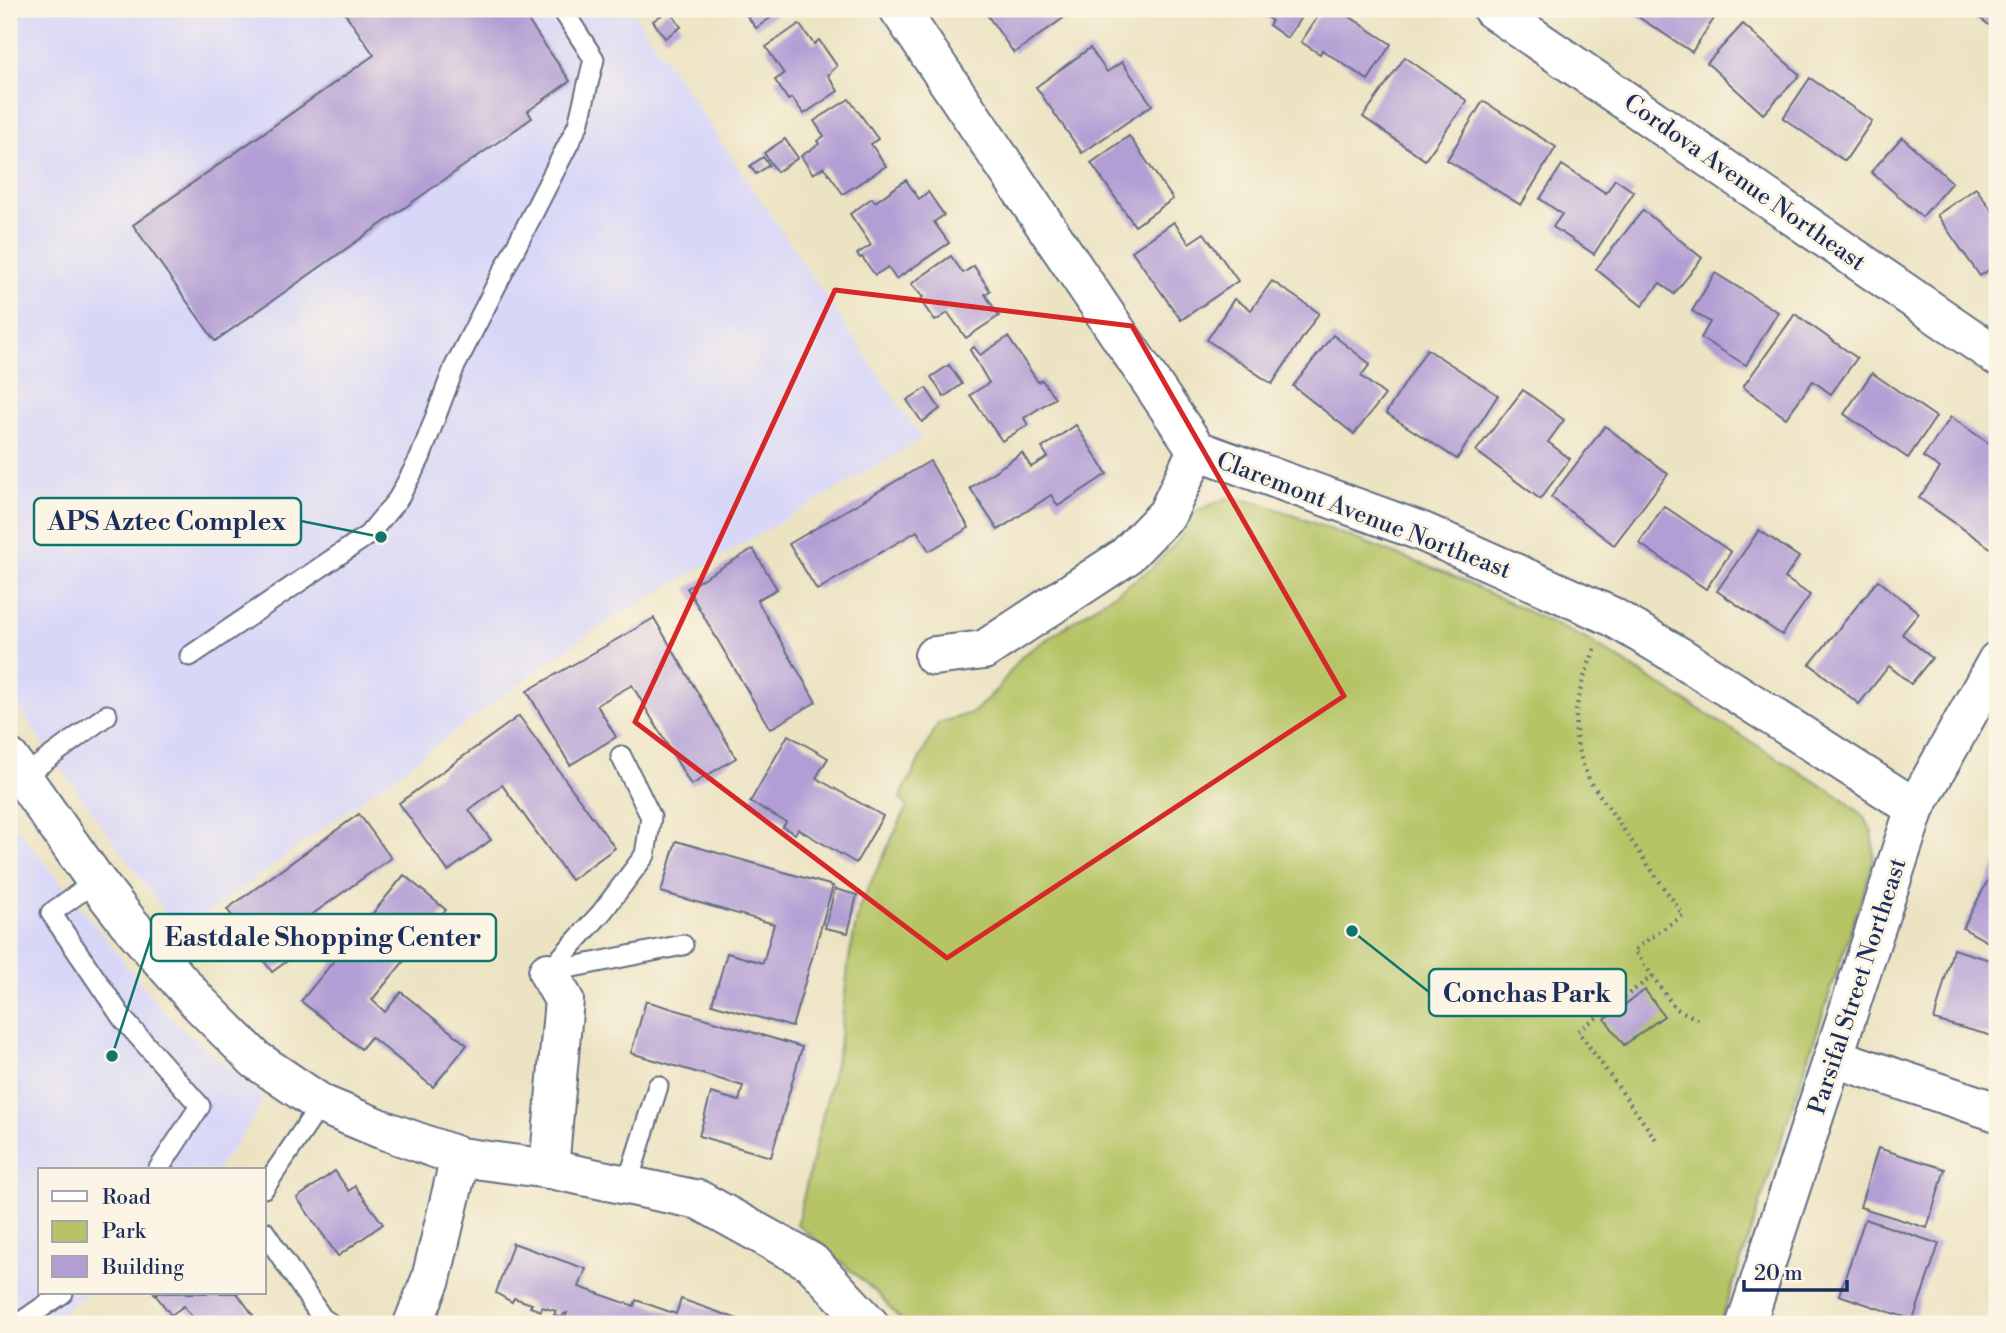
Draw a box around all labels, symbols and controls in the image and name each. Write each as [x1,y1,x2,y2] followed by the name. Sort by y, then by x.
[1618,88,1872,278] street label: Cordova Avenue Northeast
[1212,446,1516,586] street label: Claremont Avenue Northeast
[34,498,301,545] callout: APS Aztec Complex
[47,506,286,538] text: APS Aztec Complex
[1802,854,1914,1118] street label: Parsifal Street Northeast
[151,914,496,961] callout: Eastdale Shopping Center
[164,922,482,954] text: Eastdale Shopping Center
[1429,969,1626,1016] callout: Conchas Park
[1443,978,1612,1010] text: Conchas Park
[38,1168,266,1294] legend
[102,1185,151,1211] text: Road
[102,1219,147,1245] text: Park
[1744,1249,1847,1293] scale bar
[101,1255,184,1281] text: Building
[1754,1261,1803,1287] text: 20 m

